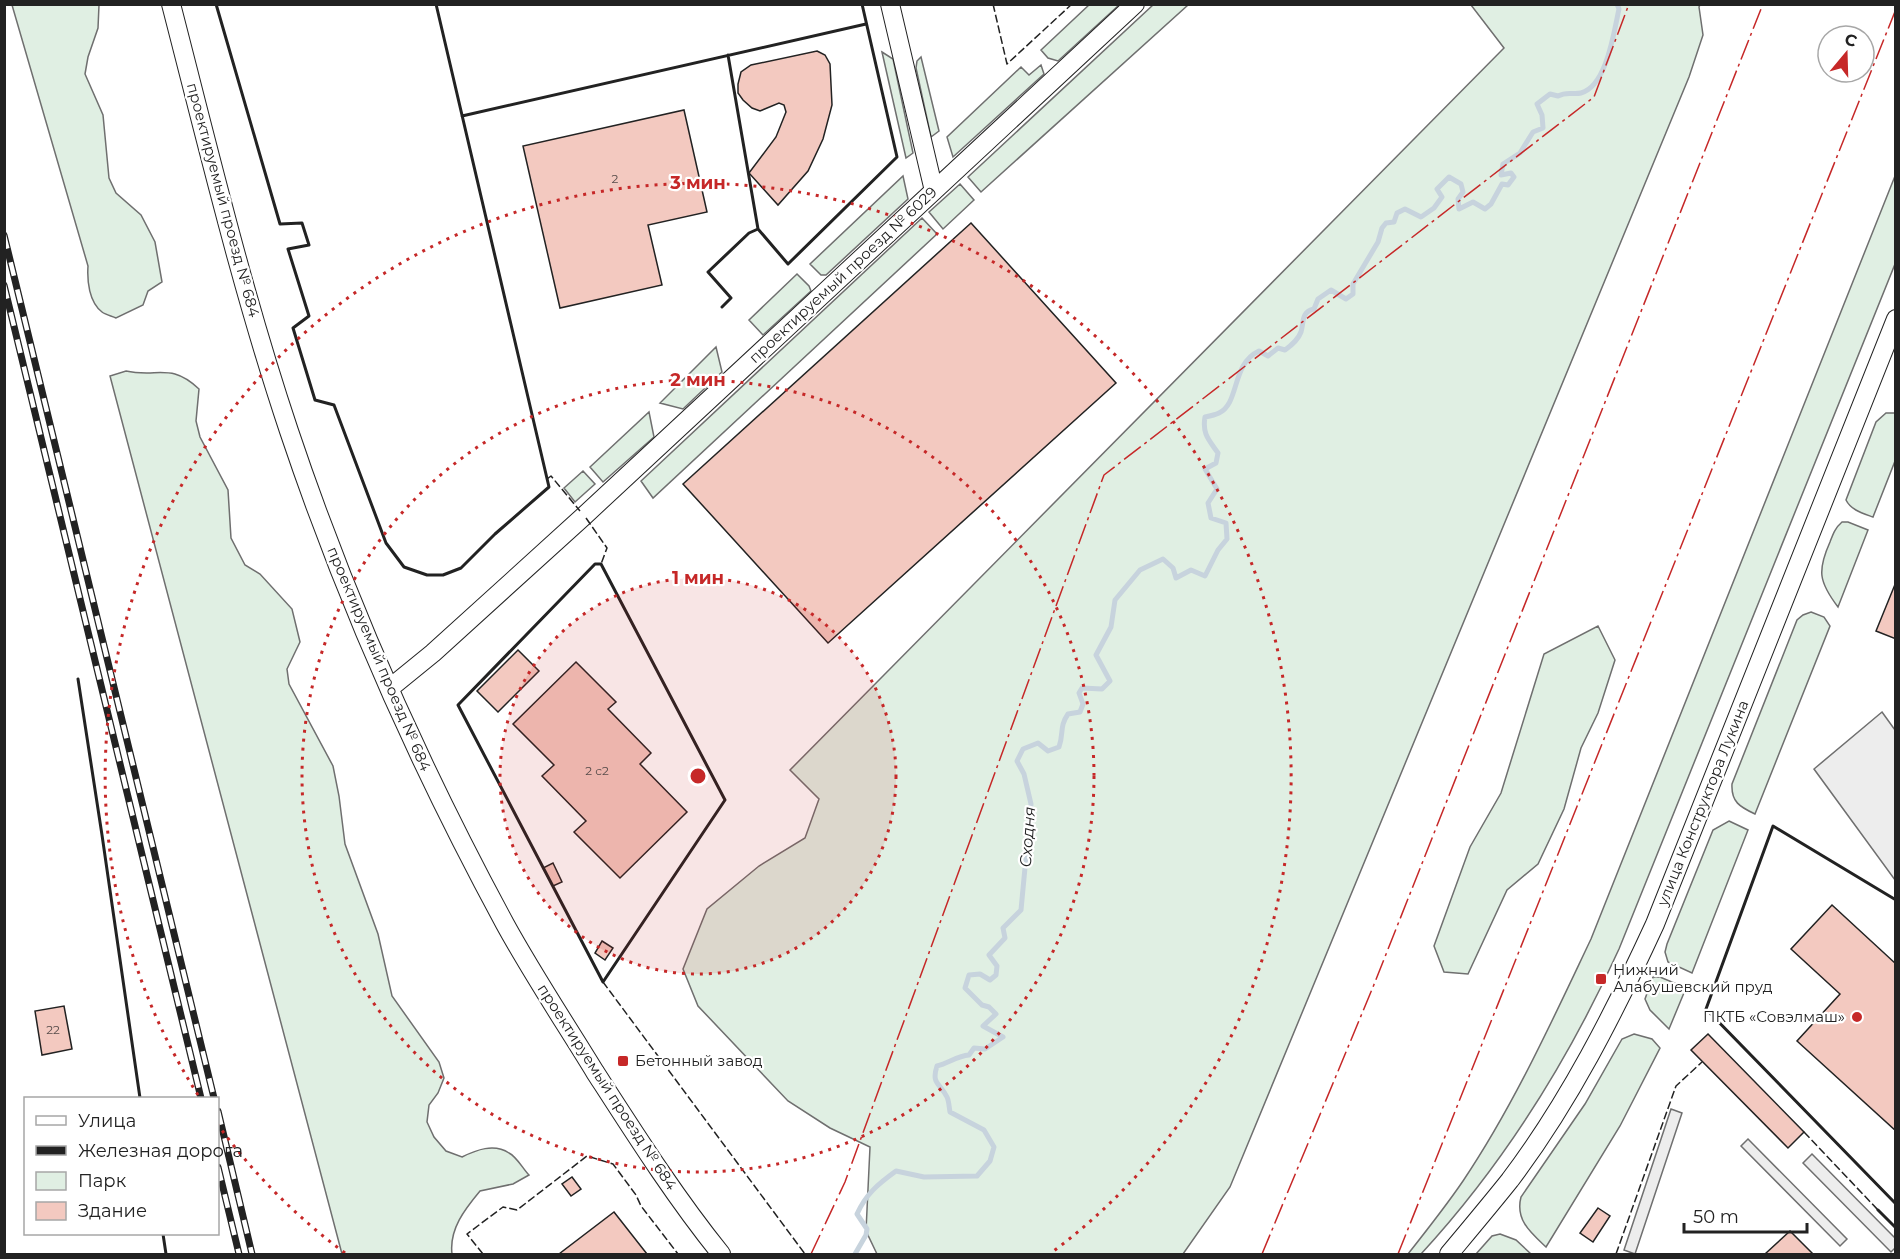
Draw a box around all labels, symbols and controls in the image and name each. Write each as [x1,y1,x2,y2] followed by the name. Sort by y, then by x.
[1816,24,1876,84] north arrow
[1842,29,1860,51] text: С
[183,81,264,319] street label: проектируемый проезд № 684
[612,171,619,186] house number: 2
[669,172,726,194] text: 3 мин
[745,182,941,367] street label: проектируемый проезд № 6029
[670,369,726,391] text: 2 мин
[323,544,436,774] street label: проектируемый проезд № 684
[672,567,724,589] text: 1 мин
[1652,697,1753,909] street label: улица Конструктора Лукина
[585,763,609,778] house number: 2 с2
[688,766,708,786] centre of rings
[1016,806,1039,868] water label: Сходня
[1613,960,1773,996] place label: Нижний Алабушевский пруд
[1594,972,1608,986] marker: Нижний Алабушевский пруд
[534,980,681,1193] street label: проектируемый проезд № 684
[1703,1007,1845,1026] place label: ПКТБ «Совэлмаш»
[1850,1010,1864,1024] marker: ПКТБ «Совэлмаш»
[46,1022,60,1037] house number: 22
[635,1051,763,1070] place label: Бетонный завод
[616,1054,630,1068] marker: Бетонный завод
[24,1097,219,1235] legend
[78,1110,136,1132] text: Улица
[78,1140,243,1162] text: Железная дорога
[78,1170,127,1192] text: Парк
[1684,1196,1807,1234] scale bar
[78,1200,147,1222] text: Здание
[1693,1206,1739,1228] text: 50 m

